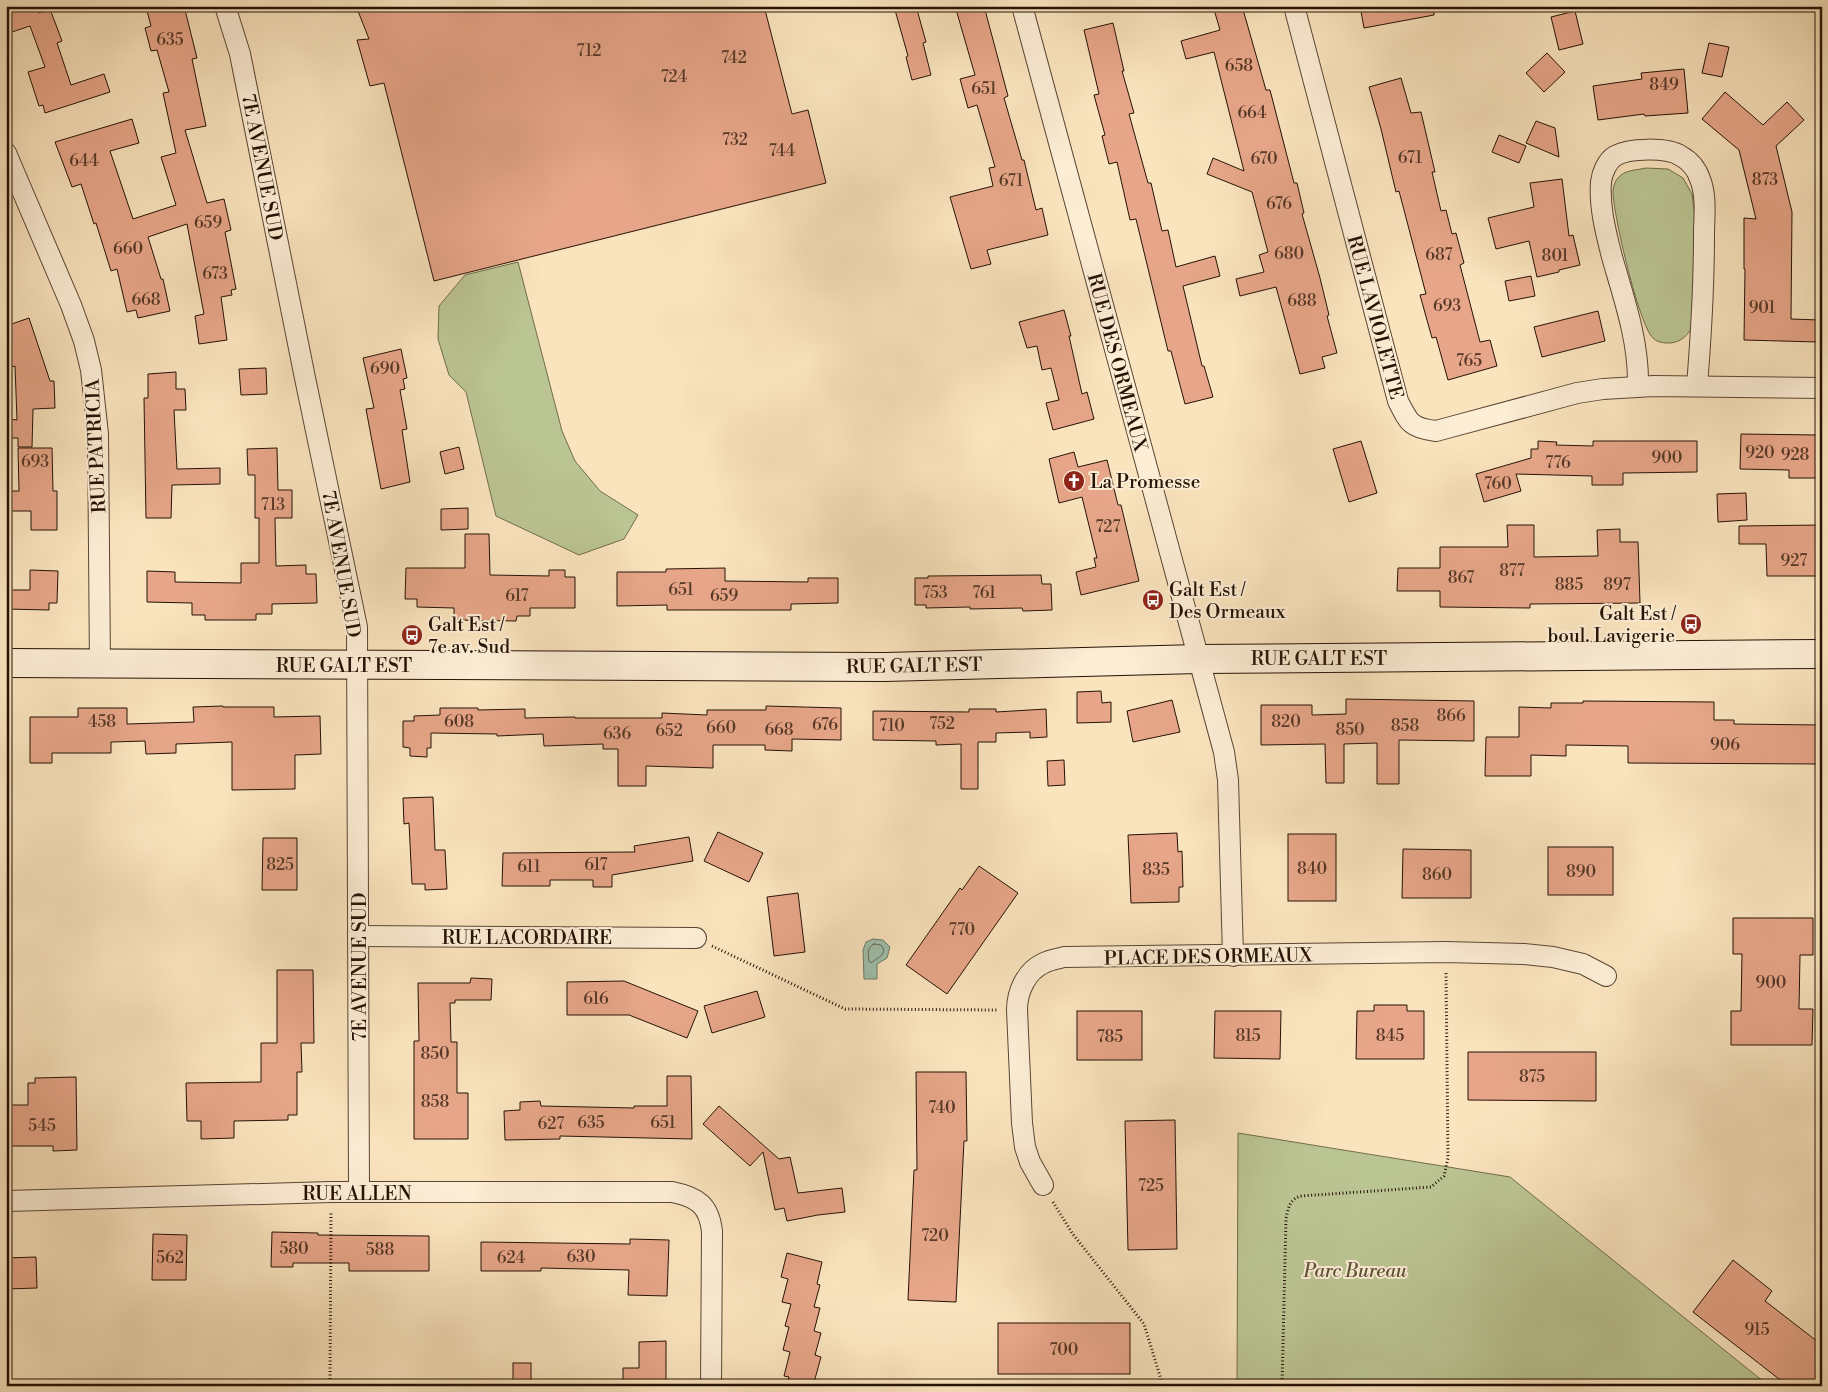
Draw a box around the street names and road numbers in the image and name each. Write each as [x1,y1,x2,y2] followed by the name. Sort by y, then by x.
[236,92,288,243] street label: 7E AVENUE SUD
[1342,233,1408,402] street label: RUE LAVIOLETTE
[1082,271,1153,455] street label: RUE DES ORMEAUX
[80,377,112,514] street label: RUE PATRICIA
[316,489,366,640] street label: 7E AVENUE SUD
[1251,647,1387,671] street label: RUE GALT EST
[846,653,982,679] street label: RUE GALT EST
[276,654,412,678] street label: RUE GALT EST
[348,892,372,1042] street label: 7E AVENUE SUD
[442,926,612,950] street label: RUE LACORDAIRE
[1104,943,1313,971] street label: PLACE DES ORMEAUX
[302,1182,412,1206] street label: RUE ALLEN

